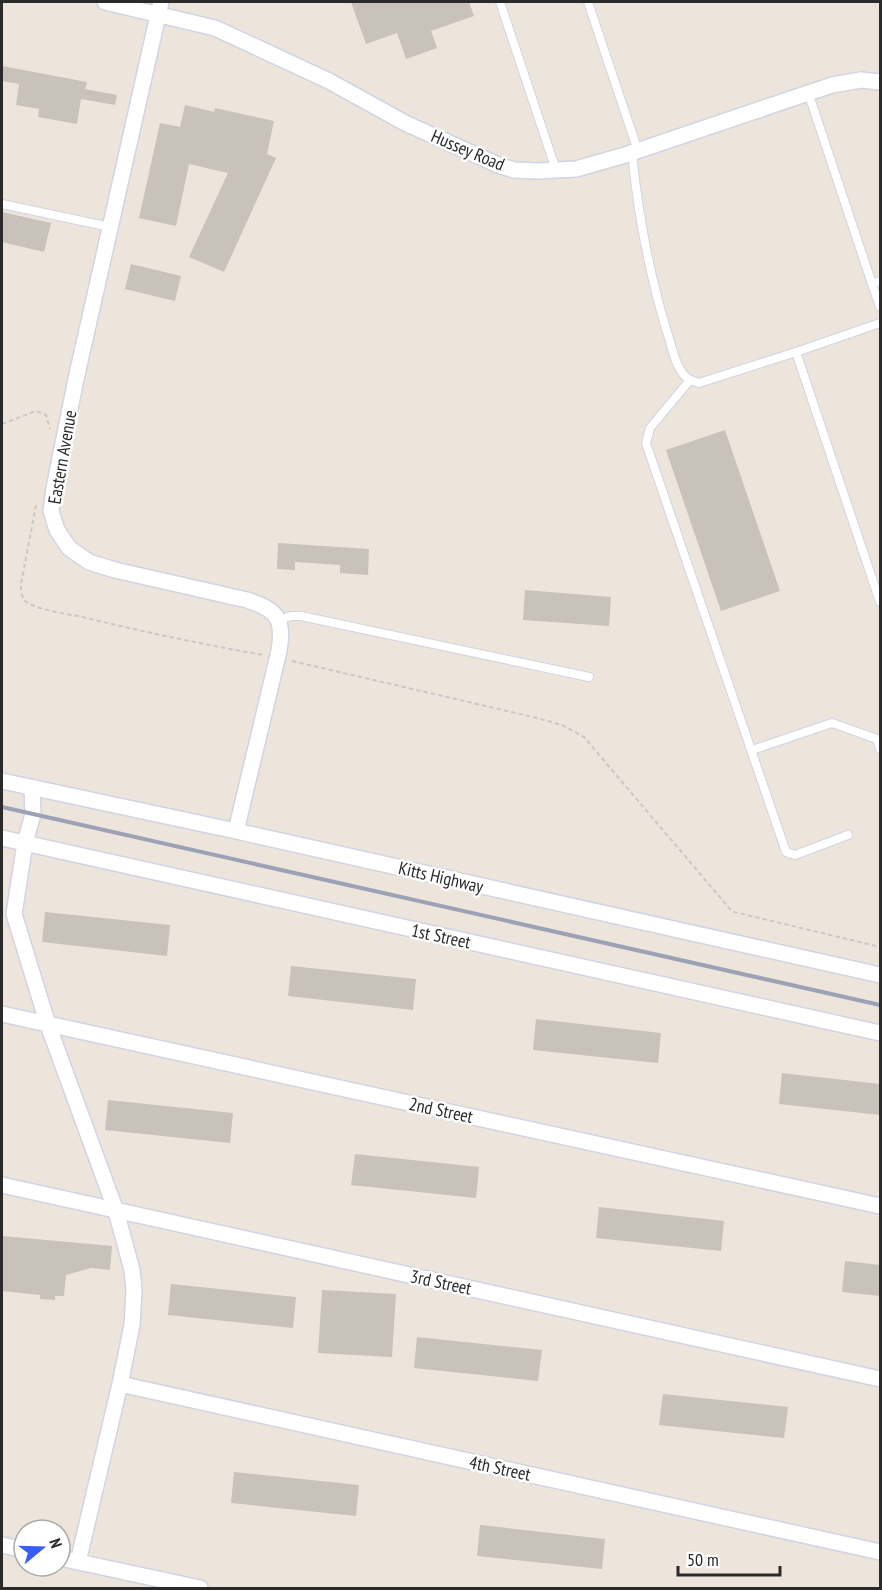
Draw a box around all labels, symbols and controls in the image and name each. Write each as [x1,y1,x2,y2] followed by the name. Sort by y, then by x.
[428,124,508,176] street label: Hussey Road
[42,408,82,506] street label: Eastern Avenue
[396,856,486,898] street label: Kitts Highway
[409,918,473,954] street label: 1st Street
[407,1092,475,1128] street label: 2nd Street
[408,1264,474,1300] street label: 3rd Street
[467,1450,533,1486] street label: 4th Street
[12,1518,72,1578] north arrow
[45,1536,67,1550] text: N
[678,1539,780,1577] scale bar
[687,1548,719,1571] text: 50 m

